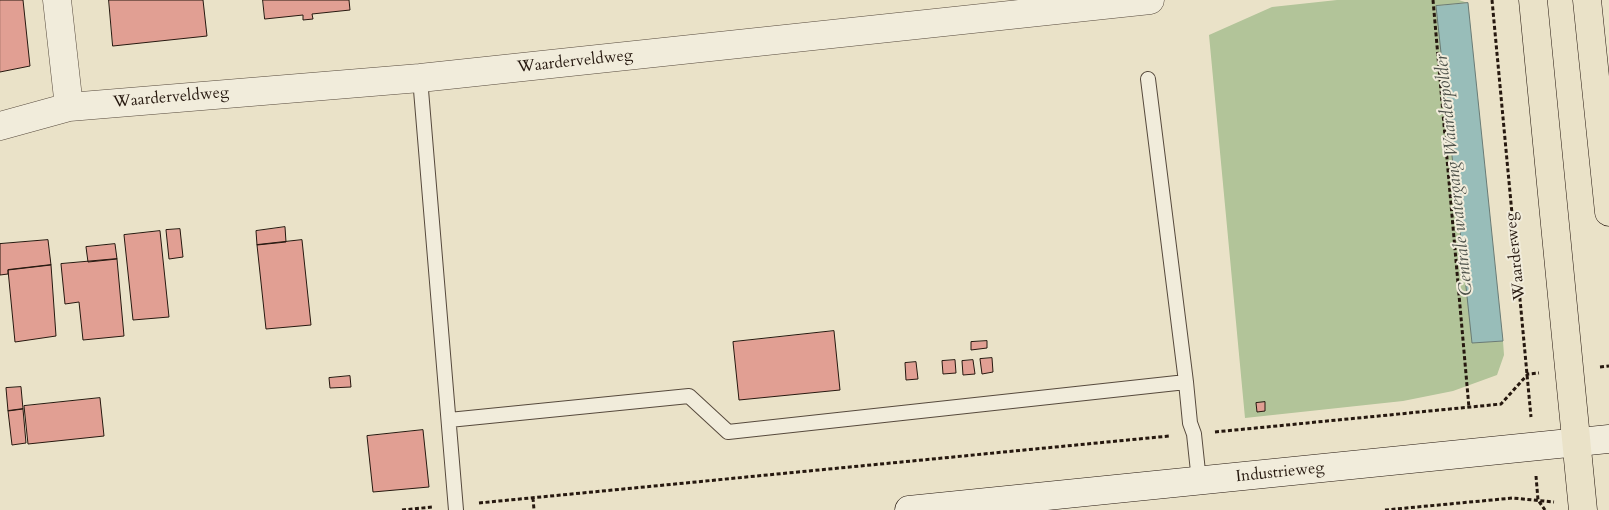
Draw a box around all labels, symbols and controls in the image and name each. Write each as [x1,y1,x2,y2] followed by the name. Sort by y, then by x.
[516,46,634,78] street label: Waarderveldweg
[1432,53,1478,297] water label: Centrale watergang Waarderpolder
[112,83,230,113] street label: Waarderveldweg
[1502,211,1530,301] street label: Waarderweg
[1235,459,1325,487] street label: Industrieweg

